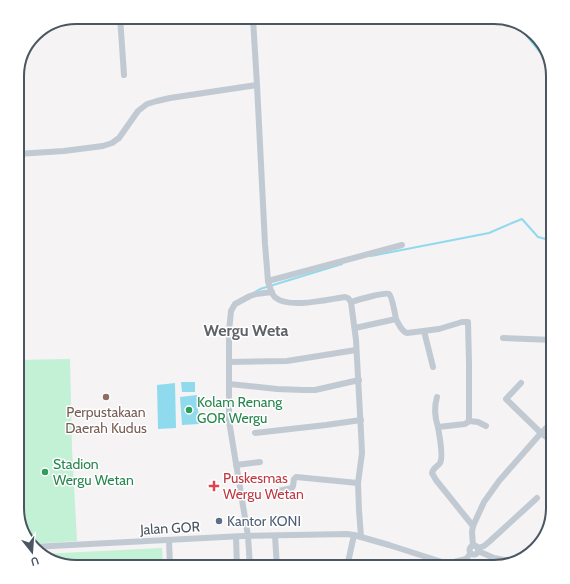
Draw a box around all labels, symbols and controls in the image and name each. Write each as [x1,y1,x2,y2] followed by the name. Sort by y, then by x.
[203,321,289,340] district label: Wergu Weta
[101,392,111,402] marker: Perpustakaan Daerah Kudus
[197,393,283,427] place label: Kolam Renang GOR Wergu
[65,403,147,437] place label: Perpustakaan Daerah Kudus
[184,405,194,415] marker: Kolam Renang GOR Wergu
[53,455,134,489] place label: Stadion Wergu Wetan
[40,467,50,477] marker: Stadion Wergu Wetan
[223,469,304,503] place label: Puskesmas Wergu Wetan
[208,480,220,492] marker: Puskesmas Wergu Wetan
[227,512,301,530] place label: Kantor KONI
[214,516,224,526] marker: Kantor KONI
[139,517,201,539] street label: Jalan GOR
[12,532,52,572] north arrow
[29,554,41,569] text: U

